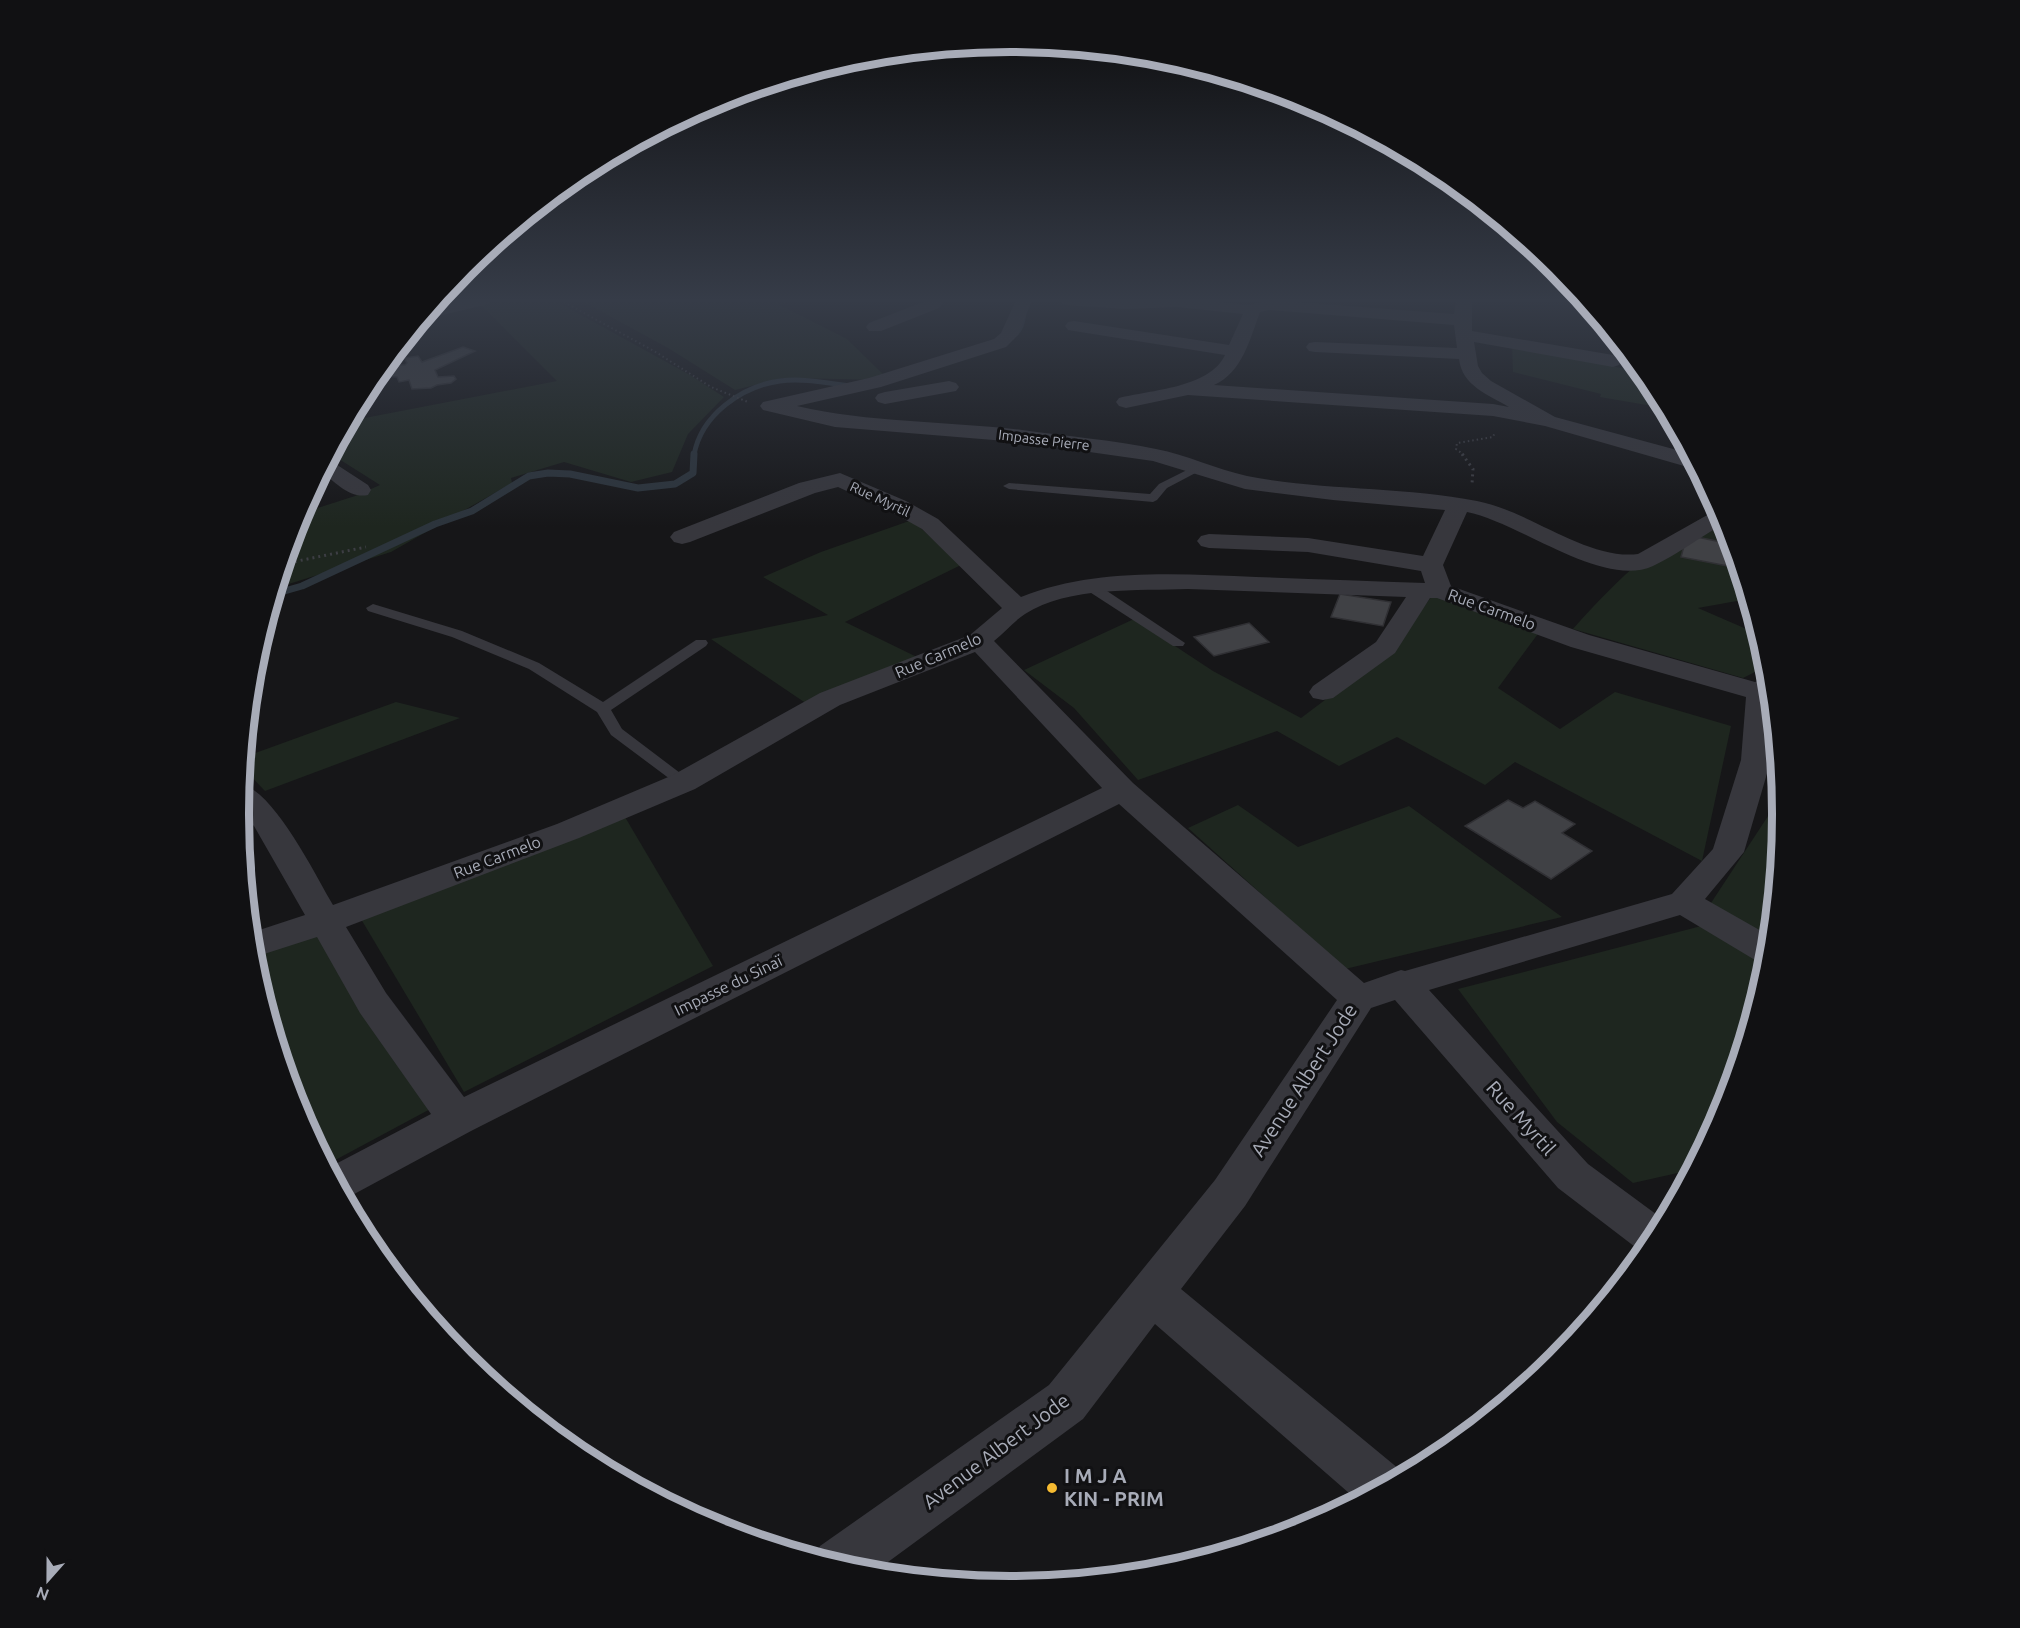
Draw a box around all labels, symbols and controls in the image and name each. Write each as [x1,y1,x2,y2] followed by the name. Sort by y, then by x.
[997,426,1091,454] street label: Impasse Pierre
[847,478,913,520] street label: Rue Myrtil
[1446,585,1538,633] street label: Rue Carmelo
[892,629,984,681] street label: Rue Carmelo
[451,832,543,882] street label: Rue Carmelo
[671,951,786,1019] street label: Impasse du Sinaï
[1246,999,1361,1160] street label: Avenue Albert Jode
[1482,1076,1561,1160] street label: Rue Myrtil
[918,1388,1073,1513] street label: Avenue Albert Jode
[1064,1464,1164,1510] place label: I M J A KIN - PRIM
[1045,1481,1059,1495] marker: I M J A KIN - PRIM
[18,1550,78,1610] north arrow
[34,1583,51,1605] text: N

